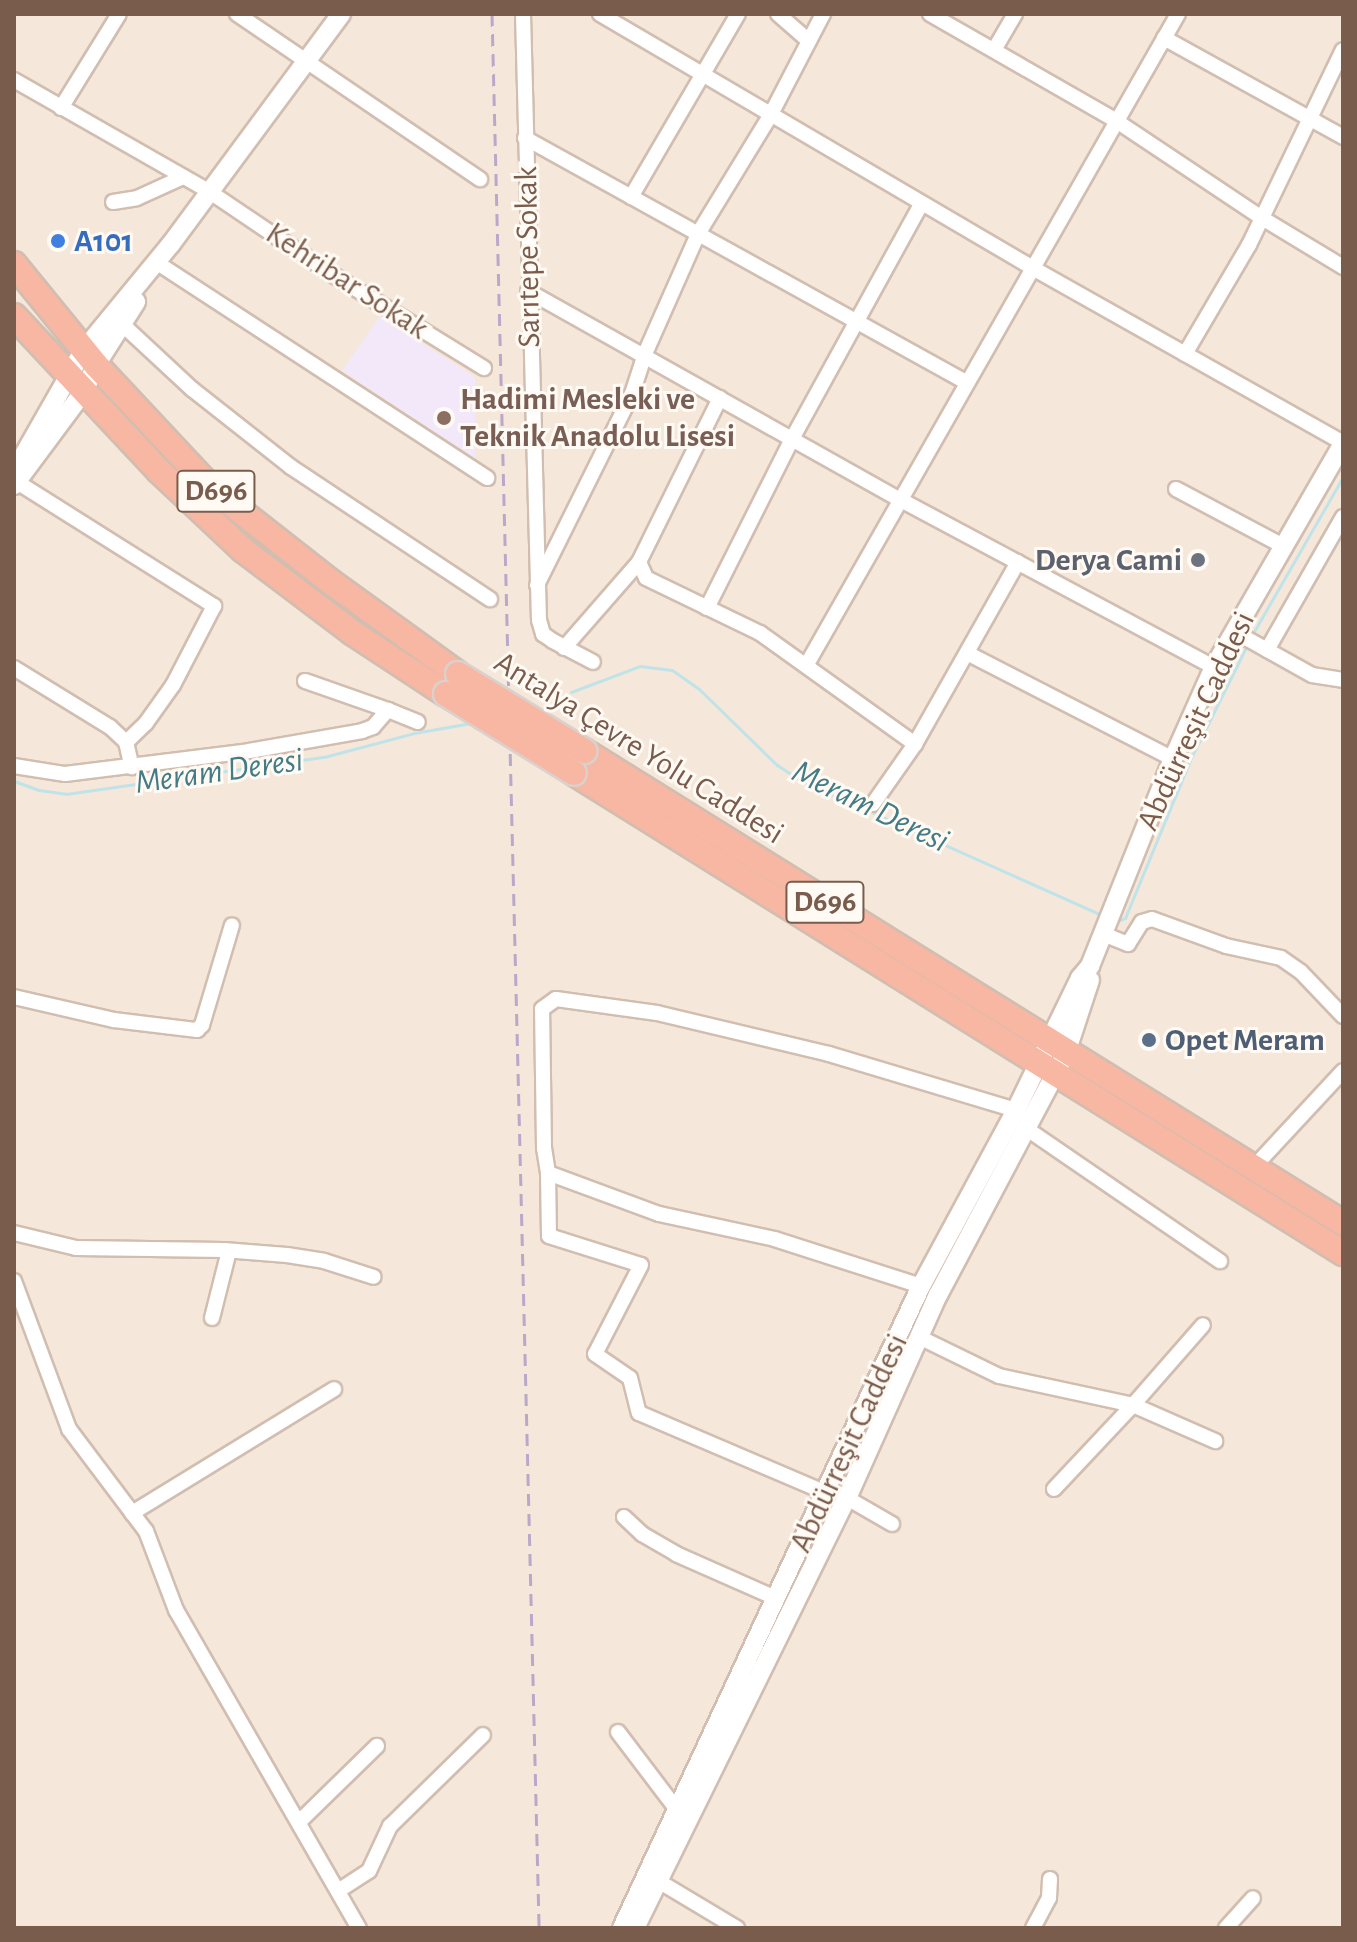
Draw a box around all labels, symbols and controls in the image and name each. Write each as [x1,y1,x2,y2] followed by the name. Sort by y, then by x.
[507,166,549,348] street label: Sarıtepe Sokak
[259,214,435,348] street label: Kehribar Sokak
[74,222,133,260] place label: A101
[49,232,67,250] marker: A101
[460,381,735,456] place label: Hadimi Mesleki ve Teknik Anadolu Lisesi
[435,409,453,427] marker: Hadimi Mesleki ve Teknik Anadolu Lisesi
[176,465,256,517] road number: D696
[1035,541,1182,579] place label: Derya Cami
[1189,551,1207,569] marker: Derya Cami
[1129,606,1263,836] street label: Abdürreşit Caddesi
[487,643,791,853] street label: Antalya Çevre Yolu Caddesi
[132,740,306,804] water label: Meram Deresi
[785,752,955,862] water label: Meram Deresi
[785,876,865,928] road number: D696
[1165,1021,1325,1059] place label: Opet Meram
[1140,1031,1158,1049] marker: Opet Meram
[782,1328,916,1558] street label: Abdürreşit Caddesi

